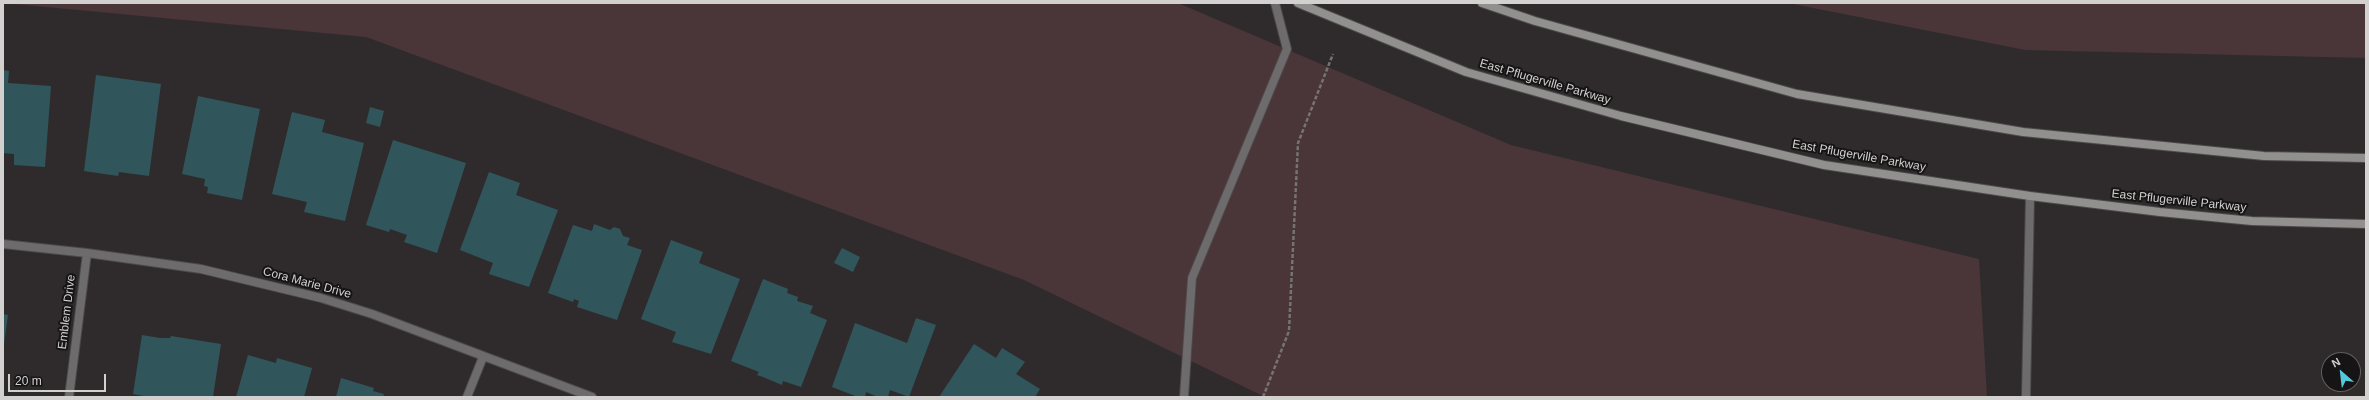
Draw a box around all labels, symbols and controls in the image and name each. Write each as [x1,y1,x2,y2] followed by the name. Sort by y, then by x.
[1478,56,1612,108] street label: East Pflugerville Parkway
[1791,137,1927,175] street label: East Pflugerville Parkway
[2111,187,2247,215] street label: East Pflugerville Parkway
[261,264,353,302] street label: Cora Marie Drive
[55,274,79,350] street label: Emblem Drive
[2321,352,2361,392] north arrow
[2330,355,2342,369] text: N
[10,366,108,392] scale bar
[15,374,42,388] text: 20 m

